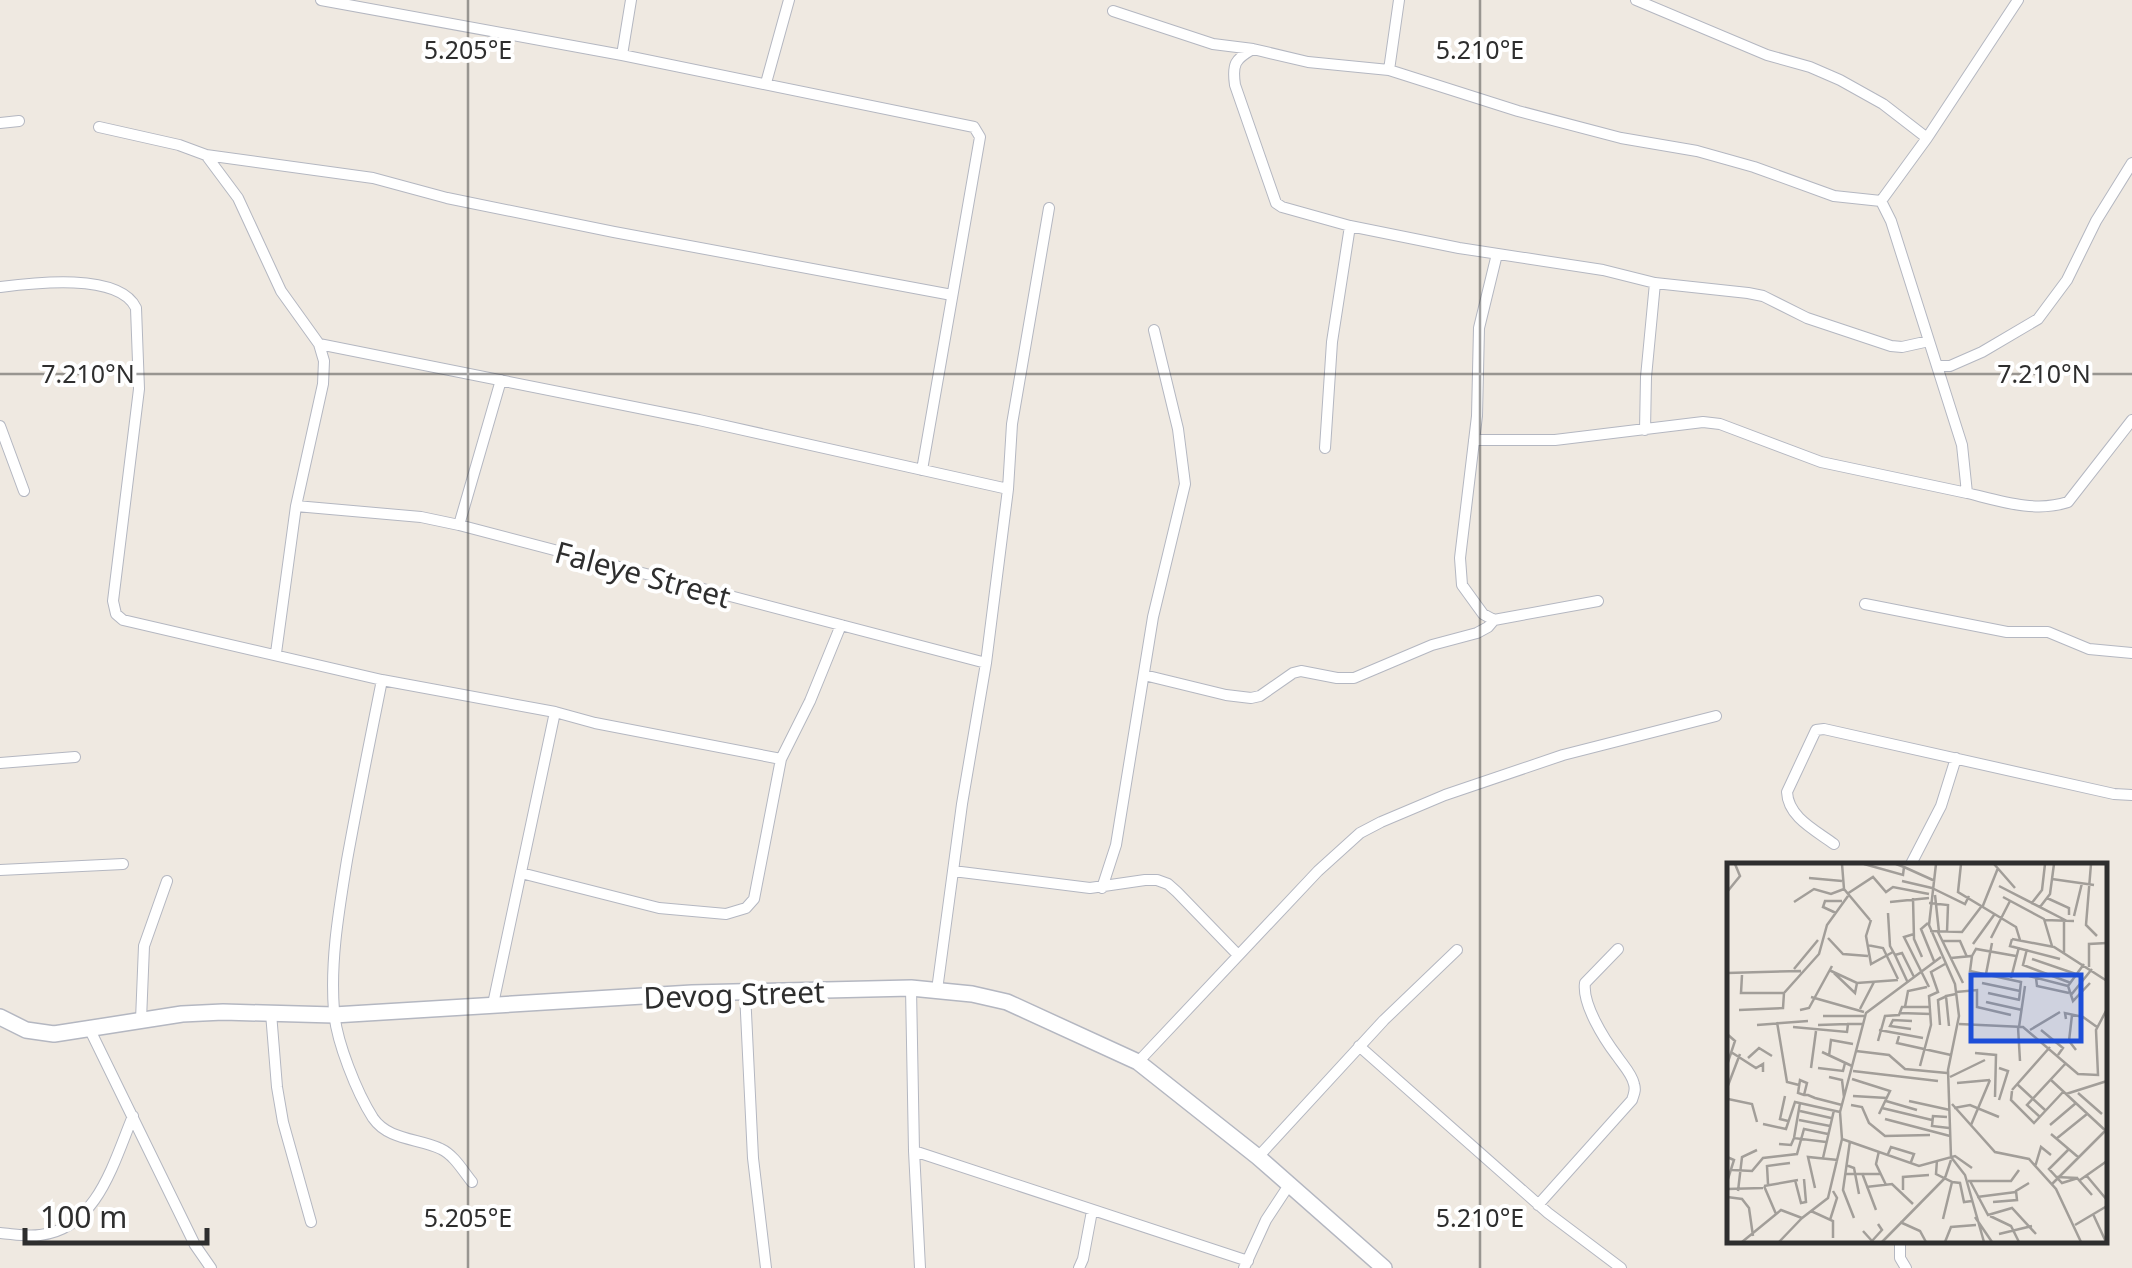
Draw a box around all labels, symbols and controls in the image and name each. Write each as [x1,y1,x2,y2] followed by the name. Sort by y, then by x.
[424,32,512,66] text: 5.205°E
[1436,32,1524,66] text: 5.210°E
[41,356,135,390] text: 7.210°N
[1997,356,2091,390] text: 7.210°N
[551,531,736,617] street label: Faleye Street
[1727,863,2107,1243] inset map
[643,970,826,1018] street label: Devog Street
[25,1183,208,1245] scale bar
[40,1196,127,1237] text: 100 m
[424,1200,512,1234] text: 5.205°E
[1436,1200,1524,1234] text: 5.210°E

